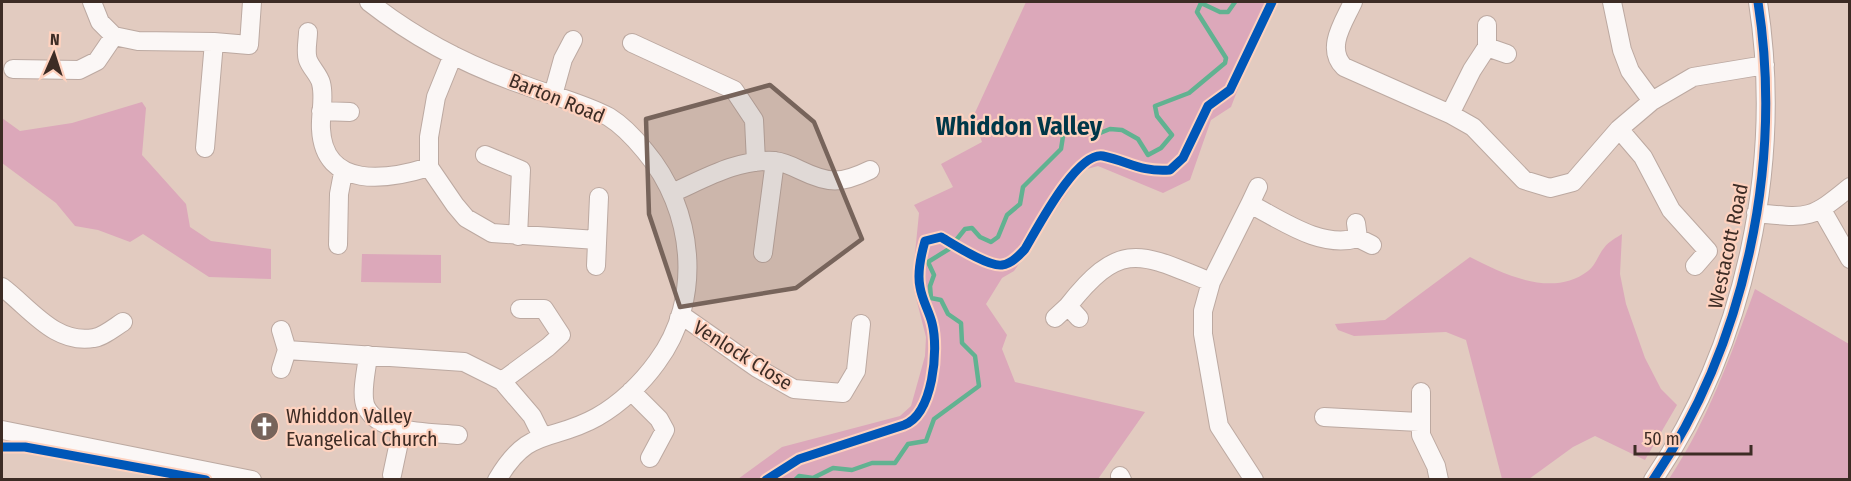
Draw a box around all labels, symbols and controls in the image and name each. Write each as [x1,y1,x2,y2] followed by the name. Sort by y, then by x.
[24,24,84,84] north arrow
[49,30,60,49] text: N
[506,68,608,128] street label: Barton Road
[936,111,1103,142] district label: Whiddon Valley
[1703,181,1753,311] street label: Westacott Road
[689,315,797,395] street label: Venlock Close
[286,404,438,451] place label: Whiddon Valley Evangelical Church
[249,411,281,443] church icon: Whiddon Valley Evangelical Church
[1635,418,1750,456] scale bar
[1644,428,1680,450] text: 50 m

